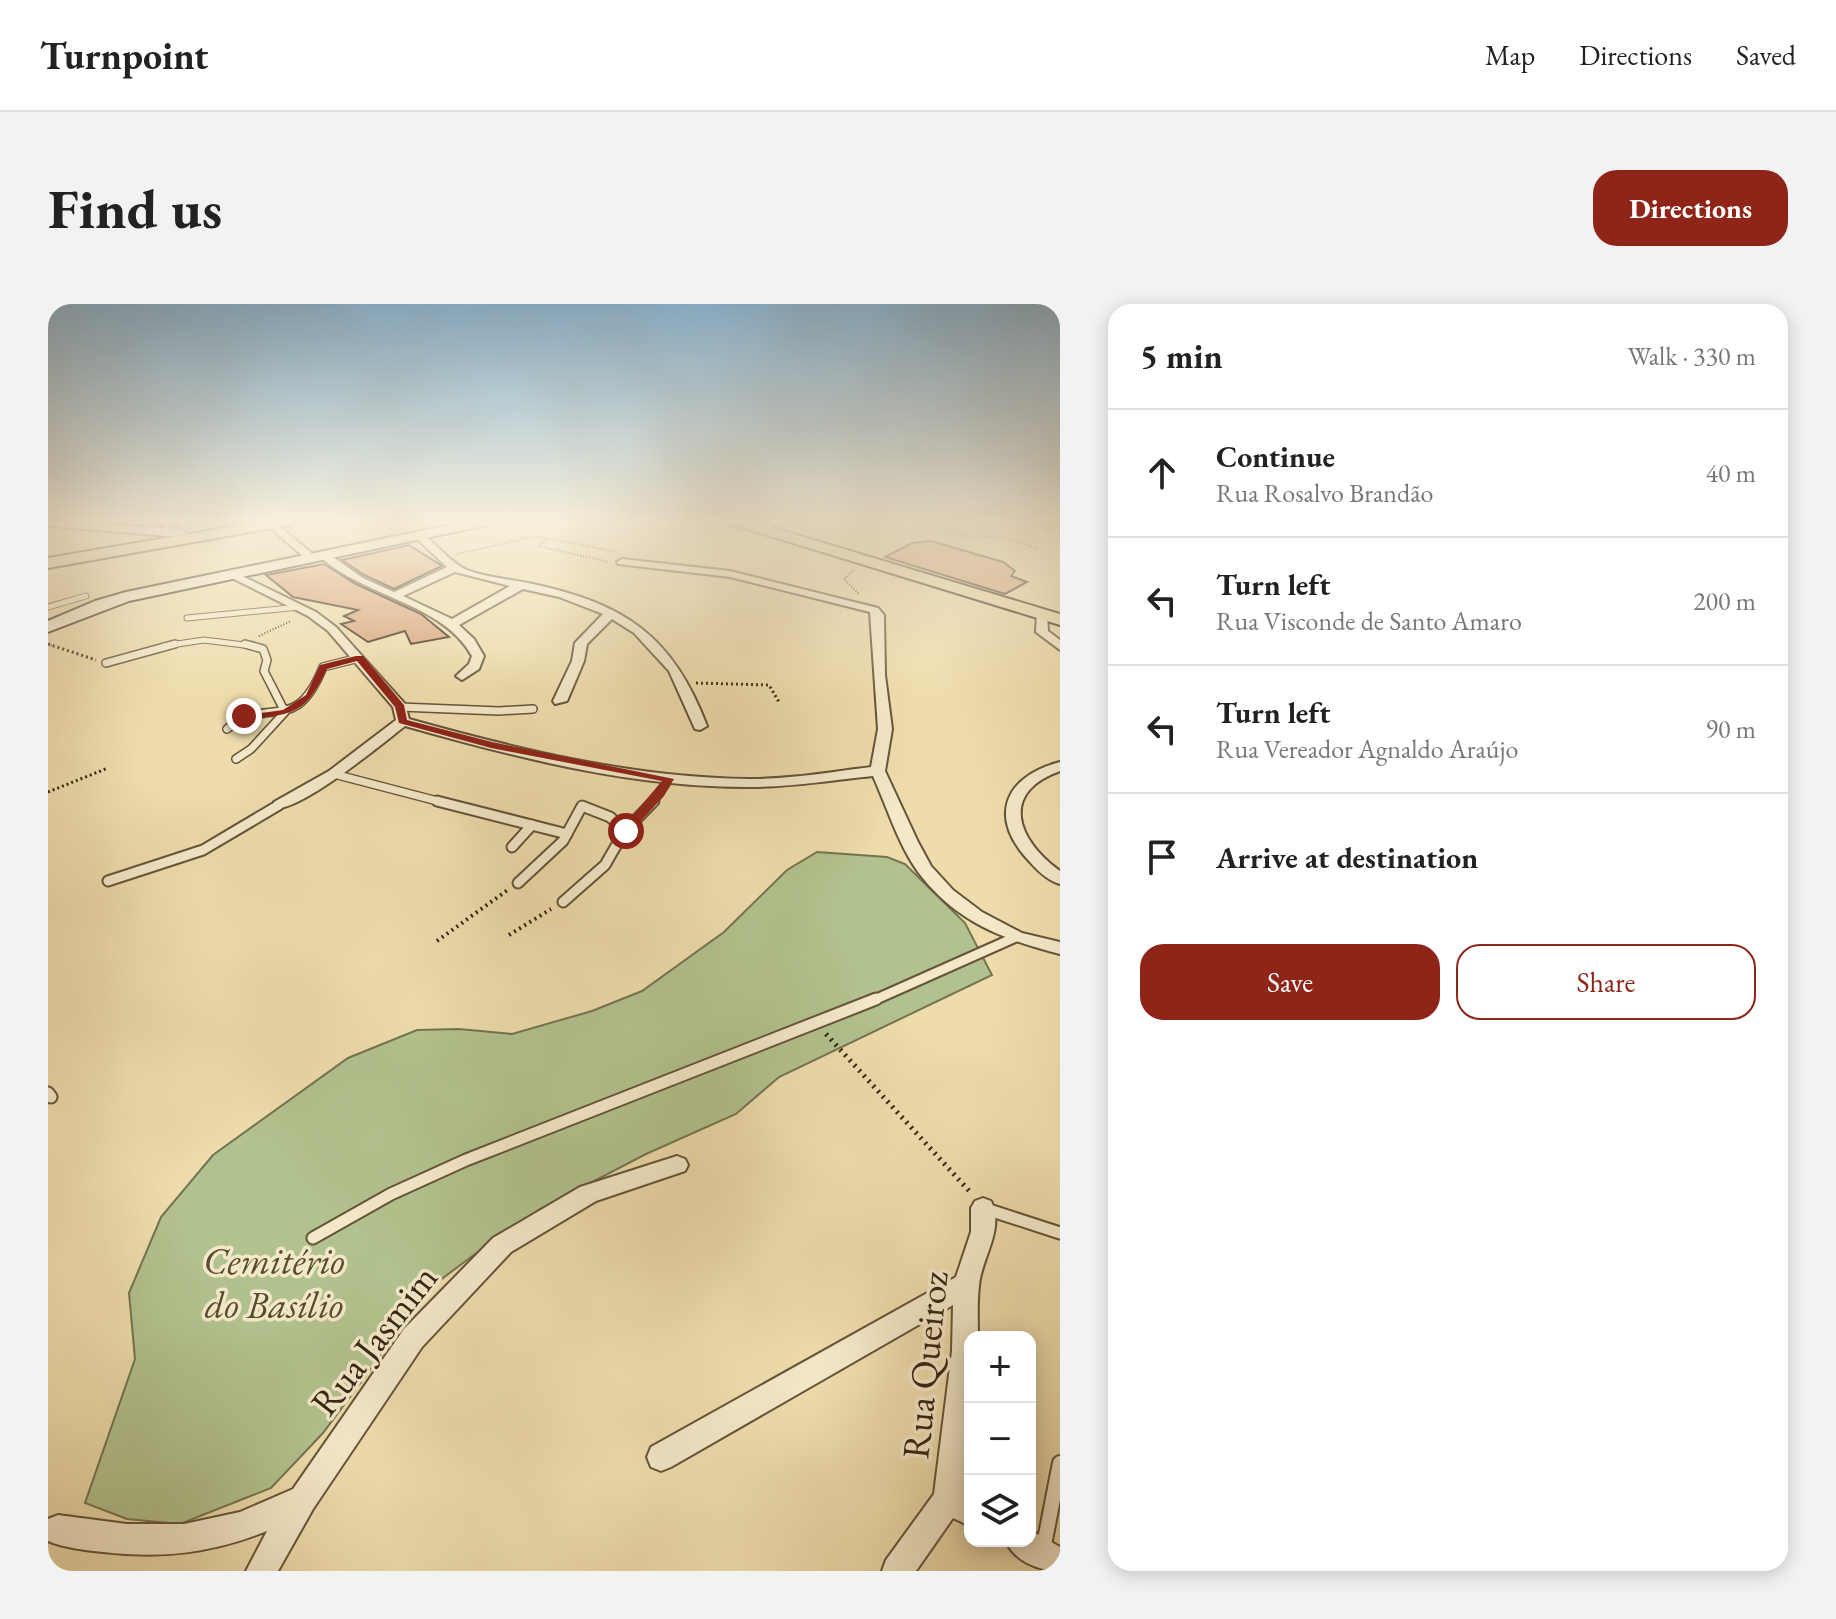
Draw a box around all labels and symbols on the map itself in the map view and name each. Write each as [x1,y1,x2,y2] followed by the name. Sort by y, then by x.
[226,698,262,734] route end
[608,813,644,849] route start
[203,1236,345,1329] park label: Cemitério do Basílio
[299,1254,448,1425] street label: Rua Jasmim
[890,1268,959,1461] street label: Rua Queiroz

